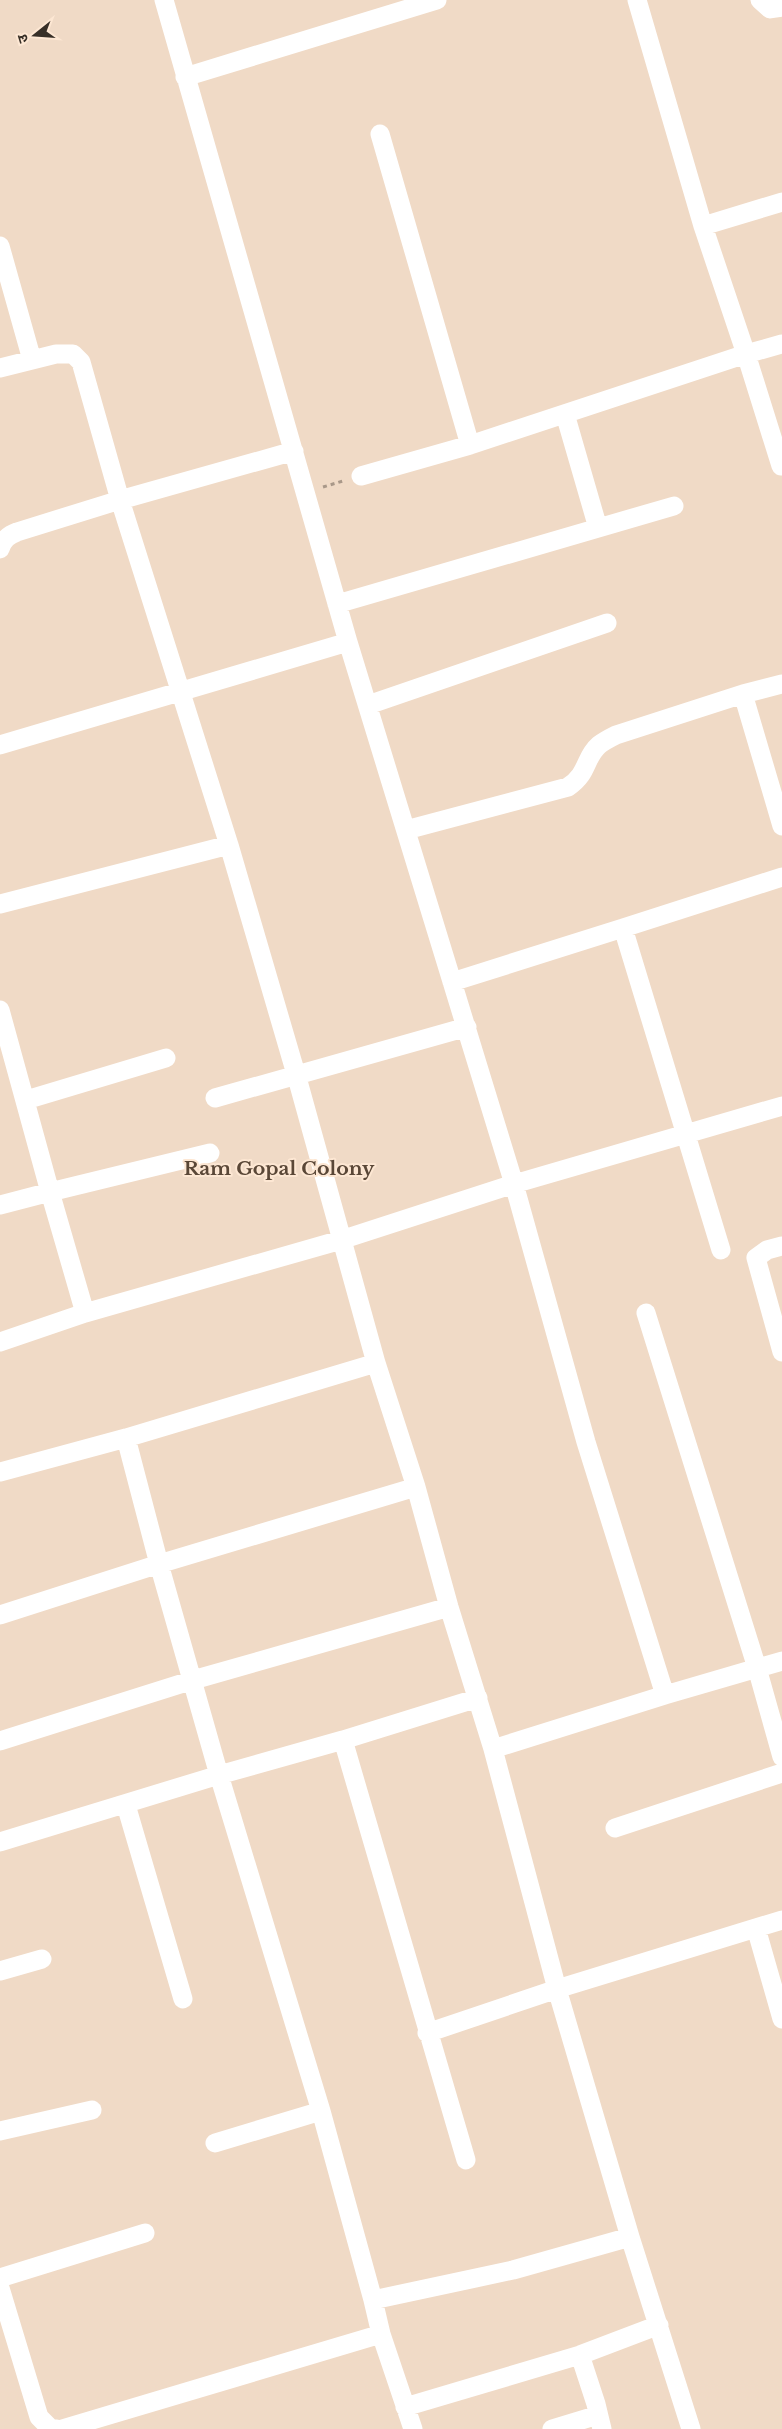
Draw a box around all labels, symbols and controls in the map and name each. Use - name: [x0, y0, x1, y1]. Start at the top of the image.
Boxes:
- north arrow: [10, 10, 60, 60]
- text: उ: [13, 31, 32, 45]
- district label: Ram Gopal Colony: [184, 1157, 375, 1180]

